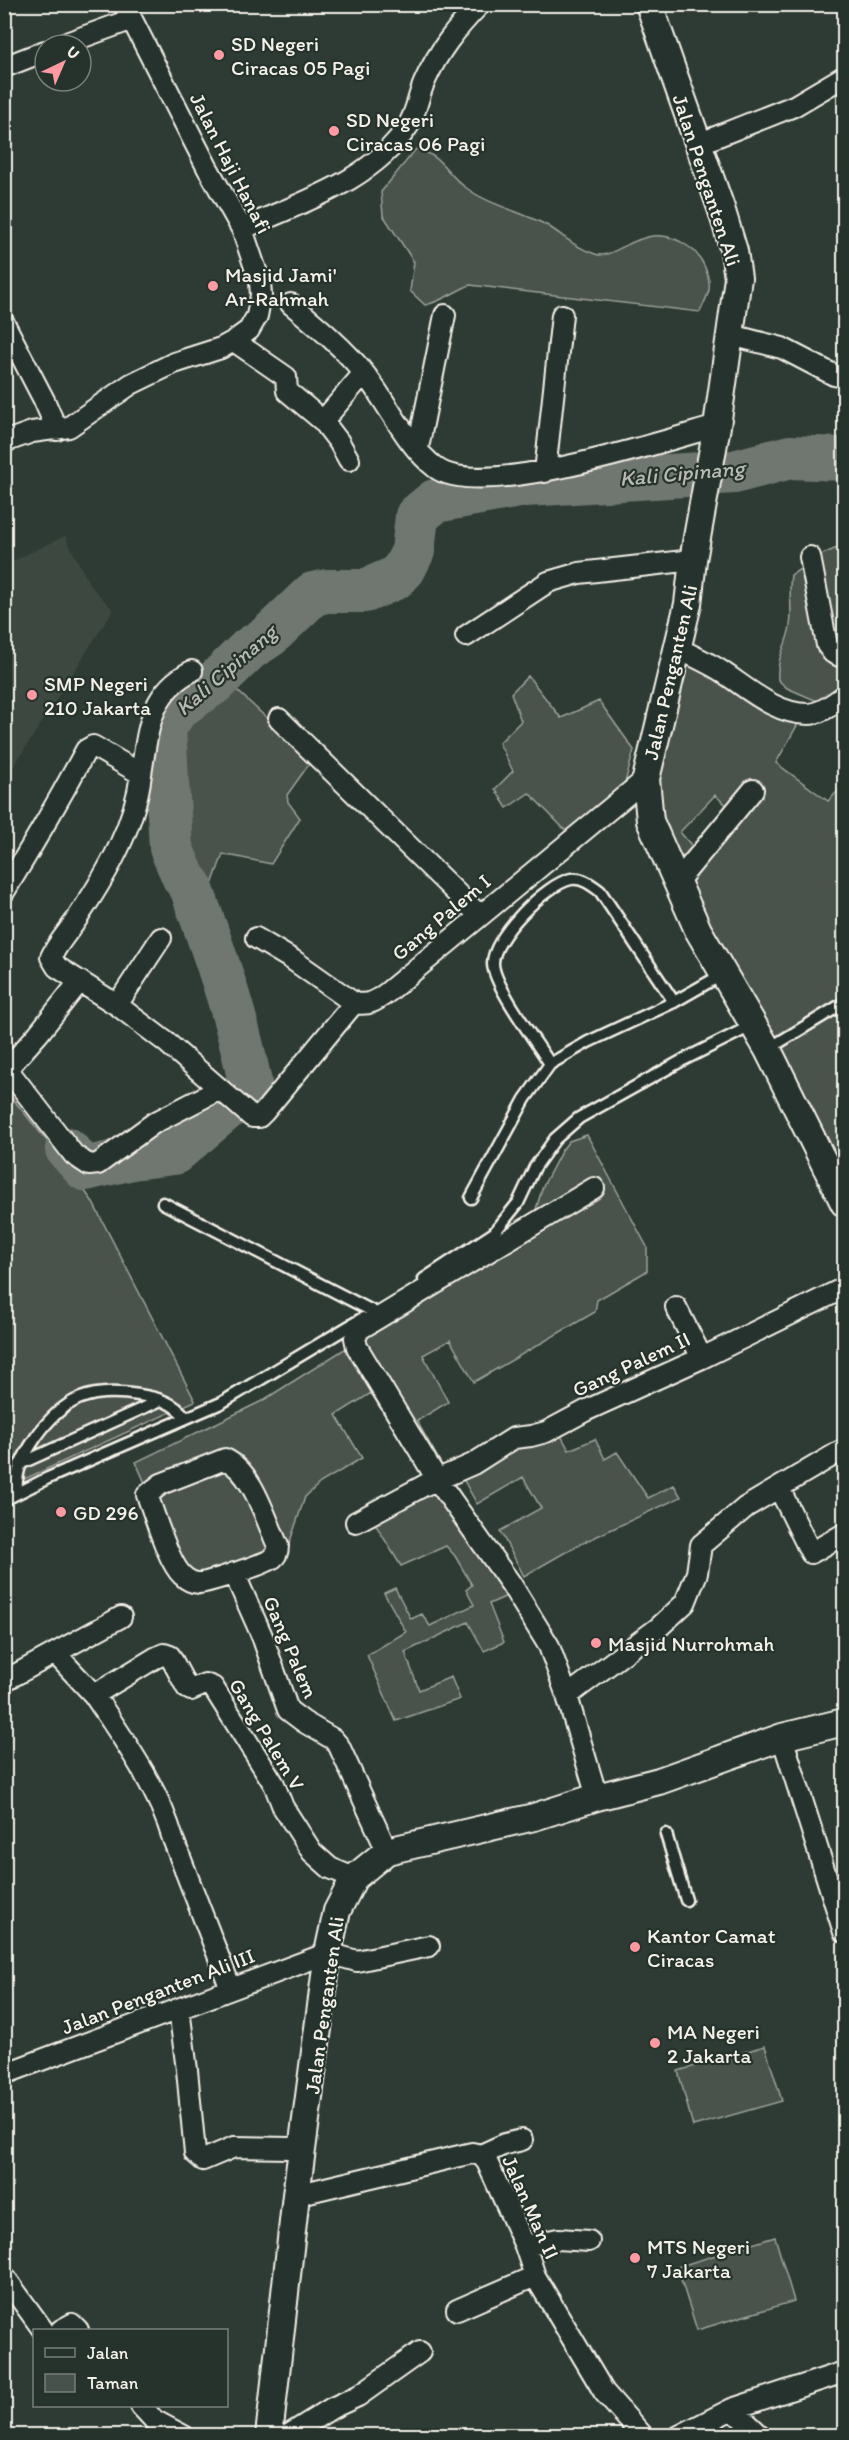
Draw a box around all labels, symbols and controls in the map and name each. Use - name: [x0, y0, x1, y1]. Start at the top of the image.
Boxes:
- place label: SD Negeri Ciracas 05 Pagi: [231, 31, 370, 80]
- north arrow: [33, 33, 93, 93]
- text: U: [63, 42, 83, 63]
- marker: SD Negeri Ciracas 05 Pagi: [212, 48, 226, 62]
- street label: Jalan Haji Hanafi: [185, 88, 277, 238]
- street label: Jalan Penganten Ali: [667, 91, 747, 269]
- place label: SD Negeri Ciracas 06 Pagi: [346, 107, 485, 156]
- marker: SD Negeri Ciracas 06 Pagi: [327, 124, 341, 138]
- place label: Masjid Jami' Ar-Rahmah: [225, 262, 337, 311]
- marker: Masjid Jami' Ar-Rahmah: [206, 279, 220, 293]
- water label: Kali Cipinang: [618, 454, 748, 492]
- street label: Jalan Penganten Ali: [638, 582, 702, 762]
- water label: Kali Cipinang: [170, 617, 284, 721]
- place label: SMP Negeri 210 Jakarta: [44, 671, 151, 720]
- marker: SMP Negeri 210 Jakarta: [25, 688, 39, 702]
- street label: Gang Palem I: [387, 868, 495, 966]
- street label: Gang Palem II: [568, 1326, 694, 1402]
- place label: GD 296: [73, 1500, 139, 1525]
- marker: GD 296: [54, 1505, 68, 1519]
- street label: Gang Palem: [258, 1592, 324, 1702]
- place label: Masjid Nurrohmah: [608, 1631, 775, 1656]
- marker: Masjid Nurrohmah: [589, 1636, 603, 1650]
- street label: Gang Palem V: [224, 1674, 310, 1795]
- street label: Jalan Penganten Ali: [299, 1915, 349, 2095]
- place label: Kantor Camat Ciracas: [647, 1923, 776, 1972]
- marker: Kantor Camat Ciracas: [628, 1940, 642, 1954]
- street label: Jalan Penganten Ali III: [58, 1943, 258, 2039]
- place label: MA Negeri 2 Jakarta: [667, 2019, 760, 2068]
- marker: MA Negeri 2 Jakarta: [648, 2036, 662, 2050]
- street label: Jalan Man II: [497, 2151, 565, 2263]
- place label: MTS Negeri 7 Jakarta: [647, 2234, 750, 2283]
- marker: MTS Negeri 7 Jakarta: [628, 2251, 642, 2265]
- legend: [33, 2329, 228, 2407]
- text: Jalan: [87, 2342, 129, 2364]
- text: Taman: [87, 2372, 139, 2394]

